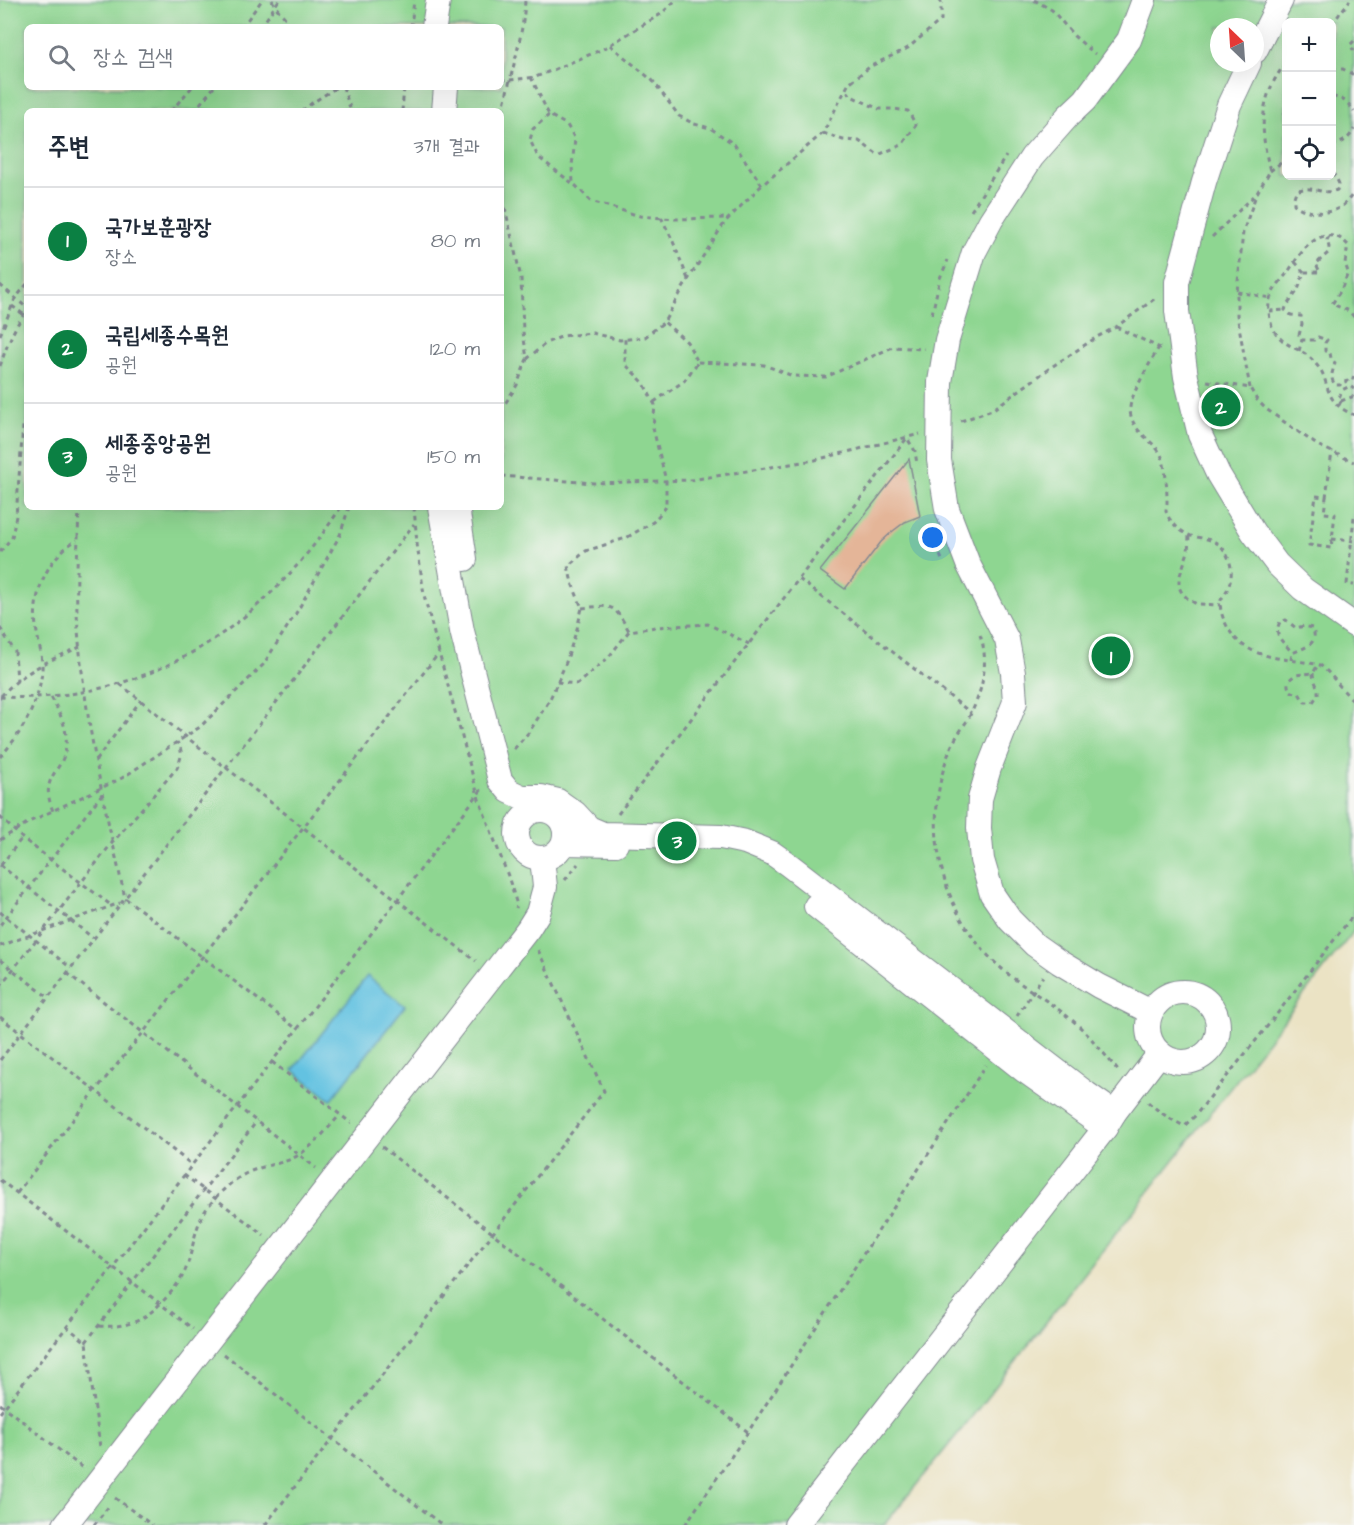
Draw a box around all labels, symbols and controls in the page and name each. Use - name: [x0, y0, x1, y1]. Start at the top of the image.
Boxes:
- north arrow: [1210, 18, 1264, 72]
- map controls: [1282, 18, 1336, 180]
- button: +: [1282, 18, 1336, 72]
- search box: [24, 24, 504, 90]
- icon: search: [45, 41, 78, 74]
- text: 장소 검색: [93, 42, 173, 73]
- button: −: [1282, 72, 1336, 126]
- button: locate: [1282, 126, 1336, 180]
- text: 주변: [48, 129, 90, 165]
- text: 3개 결과: [414, 133, 480, 161]
- text: 국가보훈광장: [105, 212, 211, 243]
- text: 1: [66, 227, 69, 255]
- text: 80 m: [431, 227, 480, 255]
- text: 장소: [105, 243, 137, 271]
- text: 국립세종수목원: [105, 320, 229, 351]
- text: 2: [62, 335, 73, 363]
- text: 120 m: [430, 335, 480, 363]
- text: 공원: [105, 351, 137, 379]
- pin: 2: [1202, 384, 1240, 430]
- text: 세종중앙공원: [105, 428, 211, 459]
- text: 3: [62, 443, 73, 471]
- text: 150 m: [427, 443, 480, 471]
- text: 공원: [105, 459, 137, 487]
- your location: [918, 523, 947, 552]
- pin: 1: [1092, 634, 1130, 678]
- pin: 3: [658, 818, 696, 864]

